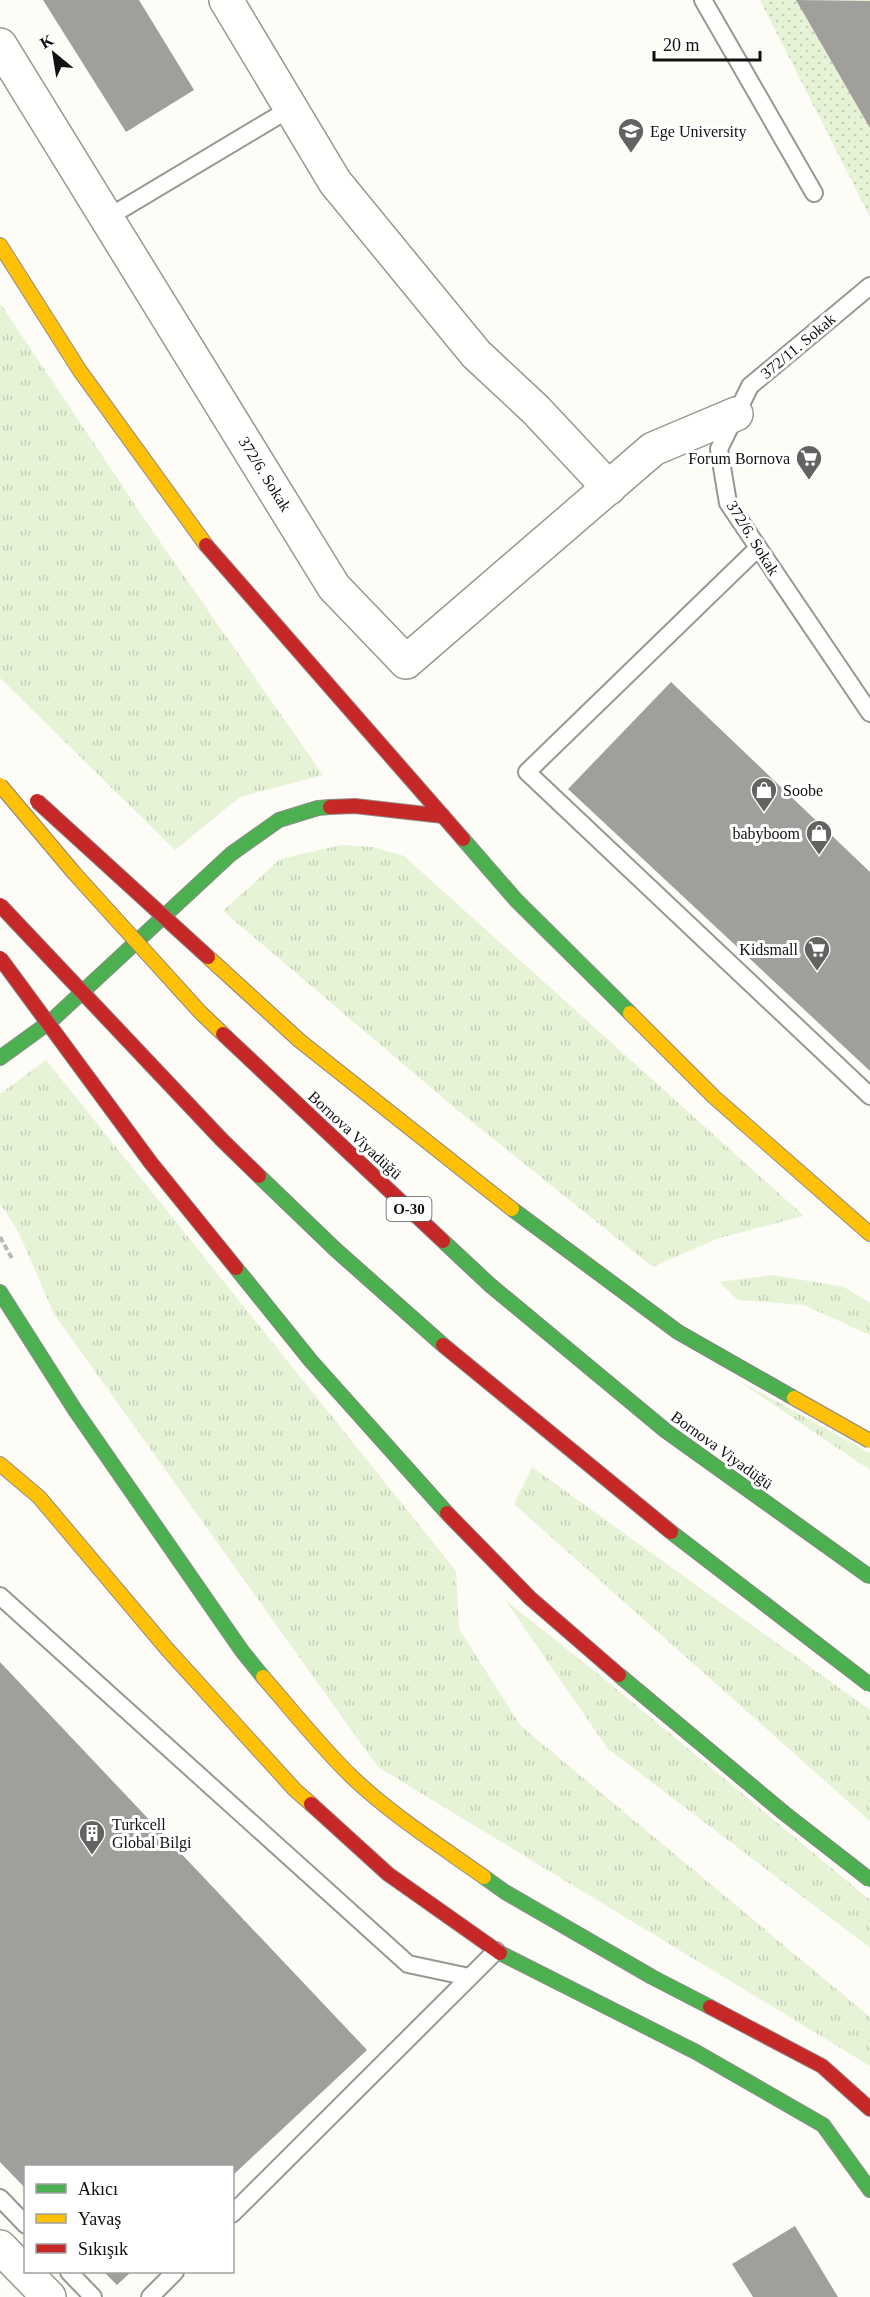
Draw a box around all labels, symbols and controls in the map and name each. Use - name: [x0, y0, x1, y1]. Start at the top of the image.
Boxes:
- north arrow: [24, 24, 84, 84]
- scale bar: [654, 24, 760, 62]
- text: K: [37, 31, 57, 52]
- text: 20 m: [663, 35, 700, 55]
- school or university icon: Ege University: [616, 116, 646, 154]
- place label: Ege University: [650, 123, 746, 141]
- street label: 372/11. Sokak: [757, 310, 839, 382]
- street label: 372/6. Sokak: [235, 434, 295, 514]
- supermarket icon: Forum Bornova: [794, 443, 824, 481]
- place label: Forum Bornova: [688, 450, 790, 467]
- street label: 372/6. Sokak: [723, 498, 783, 578]
- shop icon: Soobe: [749, 775, 779, 813]
- place label: Soobe: [783, 782, 823, 799]
- shop icon: babyboom: [804, 818, 834, 856]
- place label: babyboom: [732, 825, 801, 843]
- supermarket icon: Kidsmall: [802, 934, 832, 972]
- place label: Kidsmall: [739, 941, 799, 958]
- street label: Bornova Viyadüğü: [304, 1088, 405, 1183]
- road number: O-30: [386, 1197, 432, 1221]
- street label: Bornova Viyadüğü: [667, 1408, 776, 1493]
- place label: Turkcell Global Bilgi: [112, 1816, 192, 1852]
- building icon: Turkcell Global Bilgi: [77, 1818, 107, 1856]
- legend: [24, 2165, 234, 2273]
- text: Akıcı: [78, 2179, 118, 2199]
- text: Yavaş: [78, 2209, 121, 2229]
- text: Sıkışık: [78, 2239, 128, 2259]

